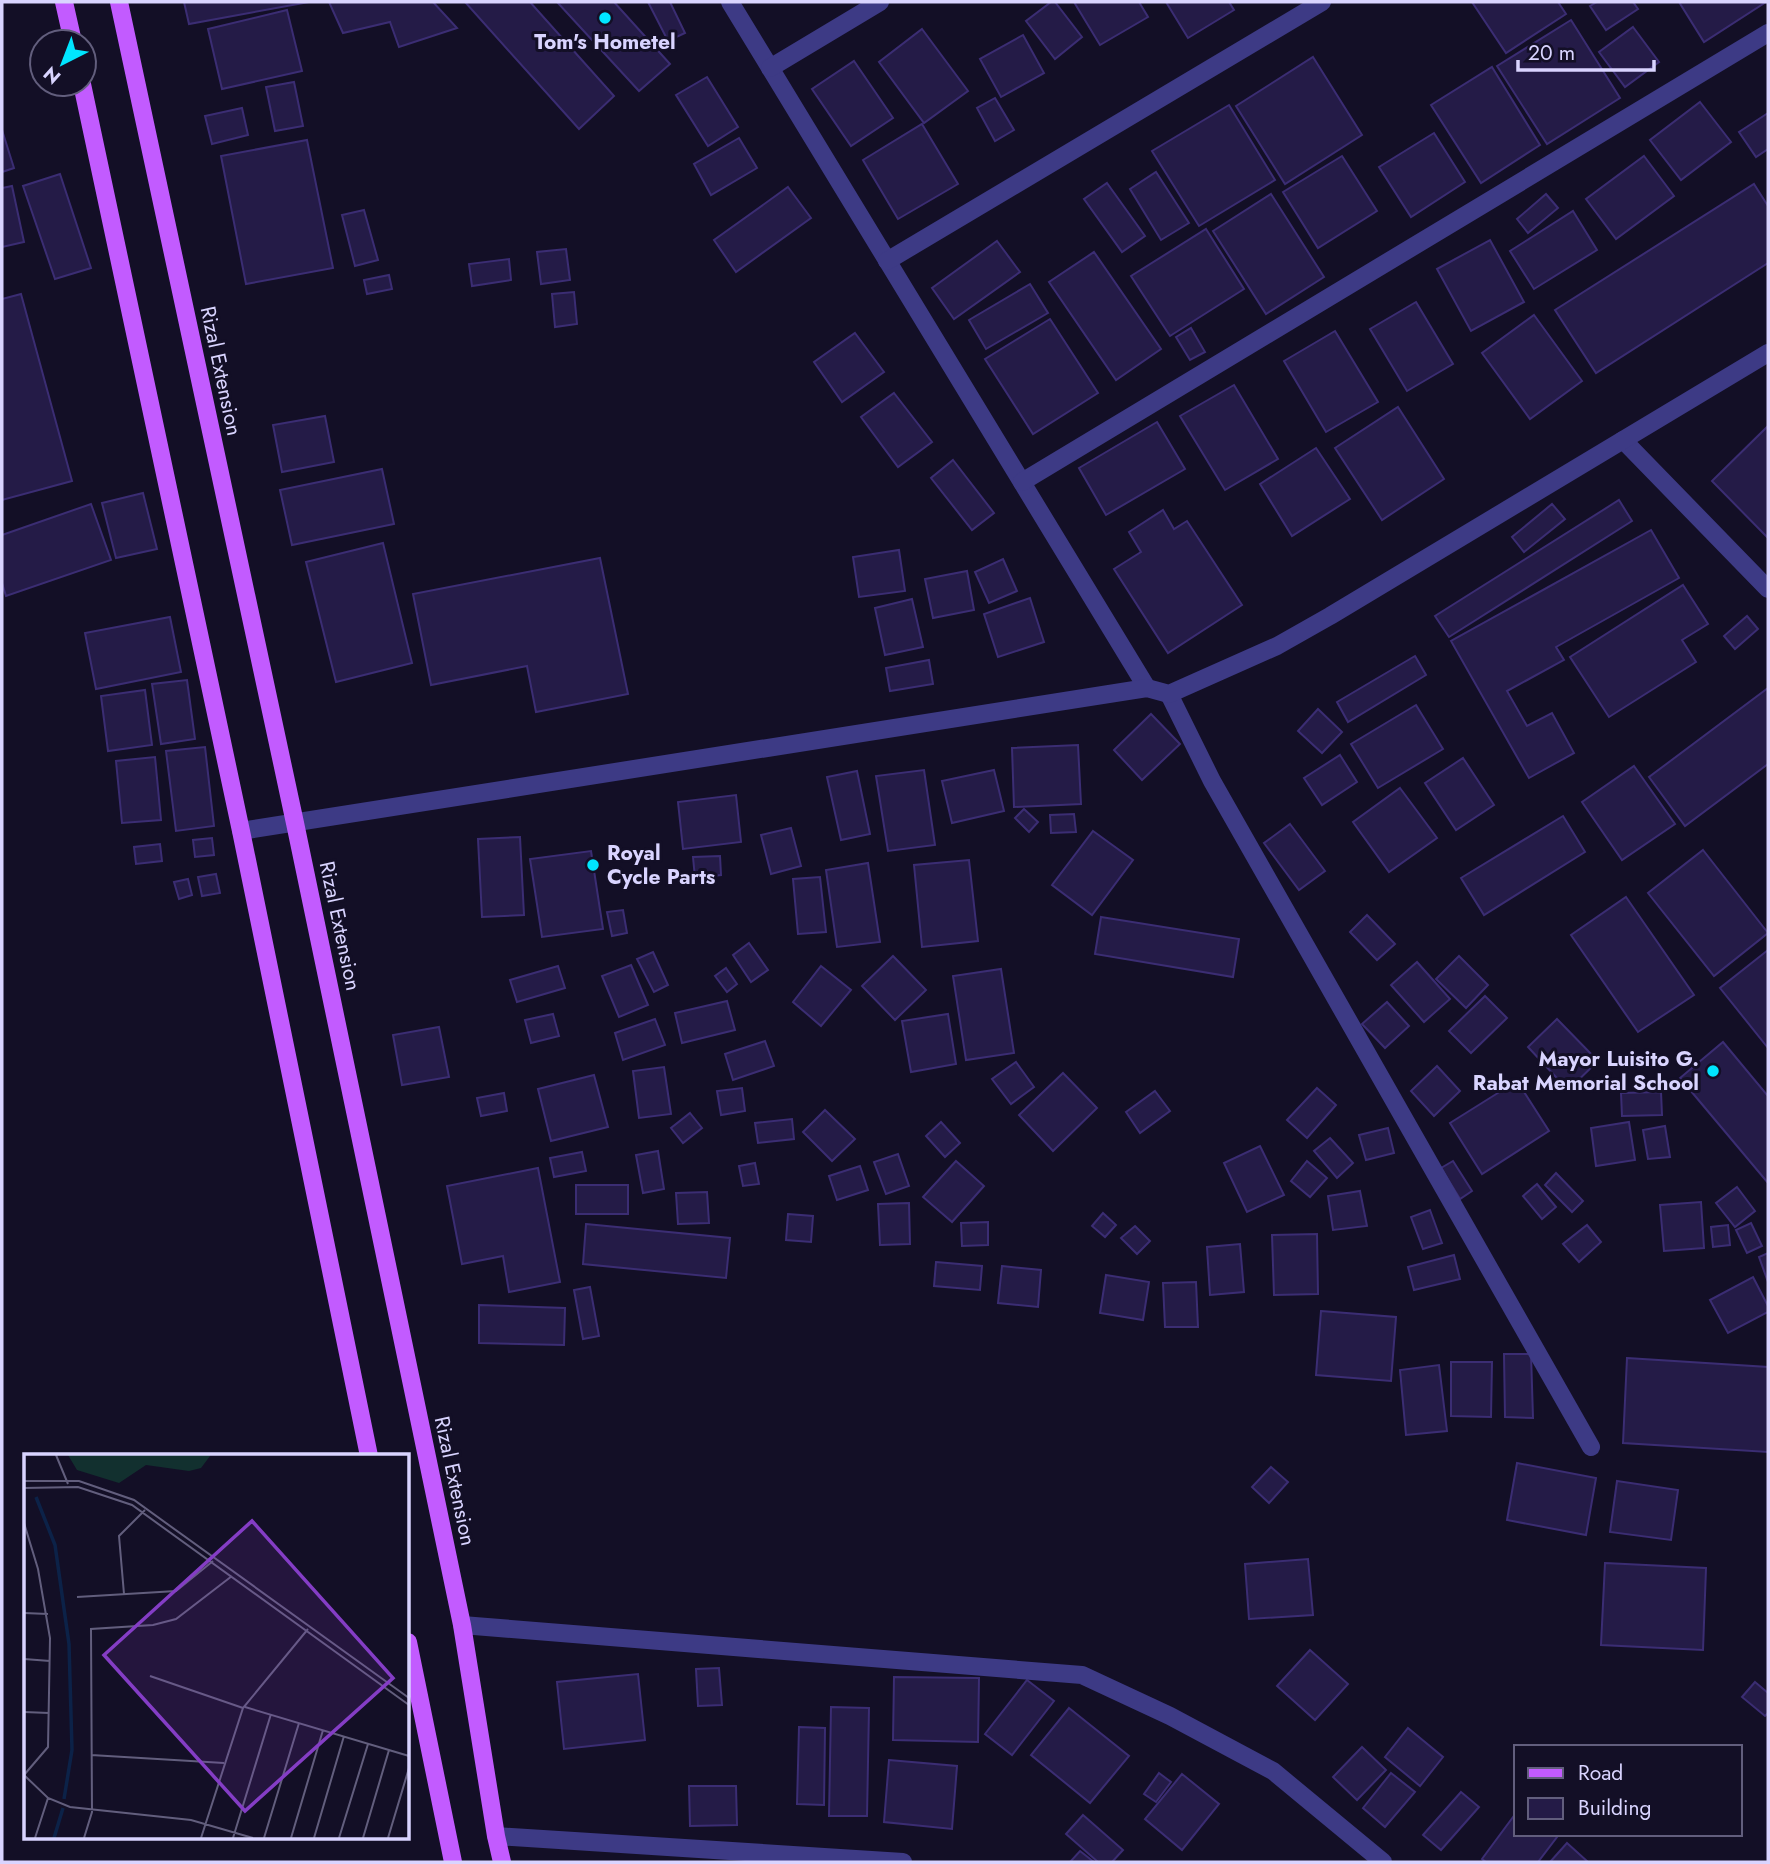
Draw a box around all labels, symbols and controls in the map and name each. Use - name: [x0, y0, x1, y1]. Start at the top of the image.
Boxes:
- marker: Tom's Hometel: [597, 10, 613, 26]
- place label: Tom's Hometel: [534, 27, 676, 57]
- north arrow: [28, 28, 98, 98]
- scale bar: [1518, 28, 1654, 72]
- text: 20 m: [1528, 38, 1575, 68]
- text: N: [37, 60, 67, 90]
- street label: Rizal Extension: [193, 303, 249, 439]
- place label: Royal Cycle Parts: [607, 838, 716, 892]
- marker: Royal Cycle Parts: [585, 857, 601, 873]
- street label: Rizal Extension: [312, 858, 368, 994]
- place label: Mayor Luisito G. Rabat Memorial School: [1473, 1044, 1699, 1098]
- marker: Mayor Luisito G. Rabat Memorial School: [1705, 1063, 1721, 1079]
- street label: Rizal Extension: [427, 1413, 483, 1549]
- inset map: [24, 1454, 410, 1840]
- legend: [1514, 1745, 1742, 1836]
- text: Road: [1578, 1758, 1623, 1788]
- text: Building: [1578, 1793, 1651, 1823]

